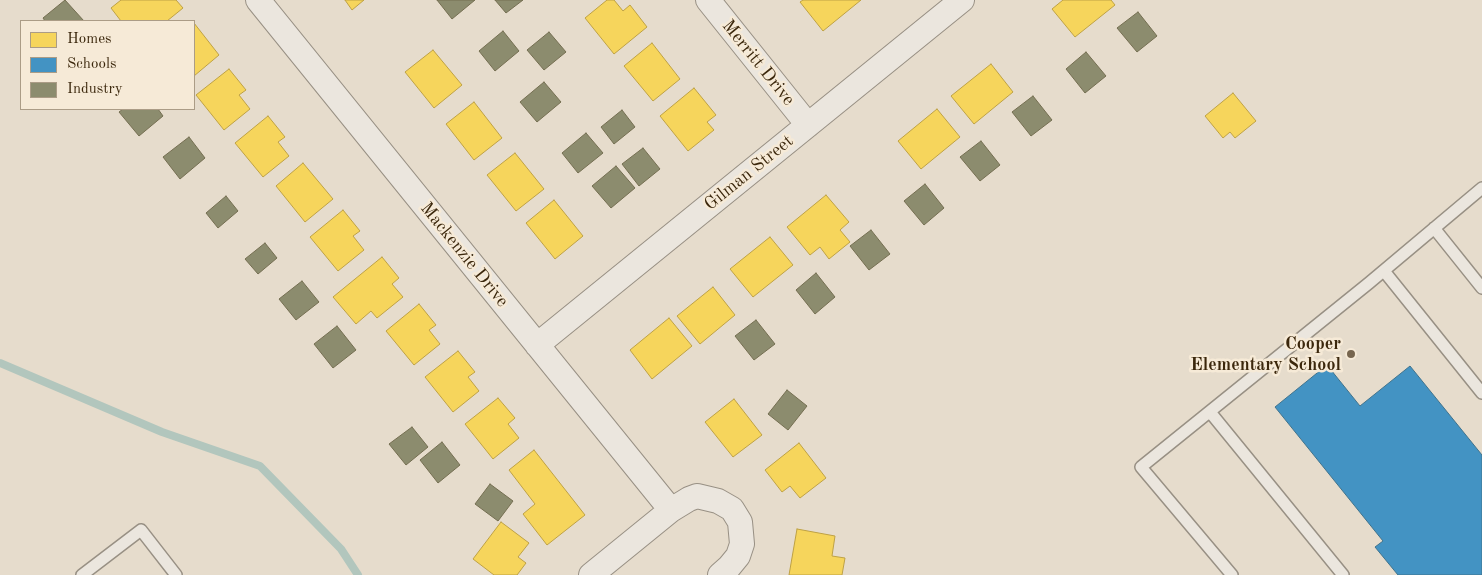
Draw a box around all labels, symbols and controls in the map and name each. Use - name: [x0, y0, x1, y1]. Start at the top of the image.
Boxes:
- street label: Merritt Drive: [717, 16, 799, 110]
- legend: [20, 20, 195, 110]
- text: Homes: [67, 32, 112, 47]
- text: Schools: [67, 57, 116, 72]
- text: Industry: [67, 82, 123, 97]
- street label: Gilman Street: [700, 131, 798, 215]
- street label: Mackenzie Drive: [415, 198, 513, 312]
- place label: Cooper Elementary School: [1190, 333, 1341, 376]
- marker: Cooper Elementary School: [1345, 348, 1357, 360]

